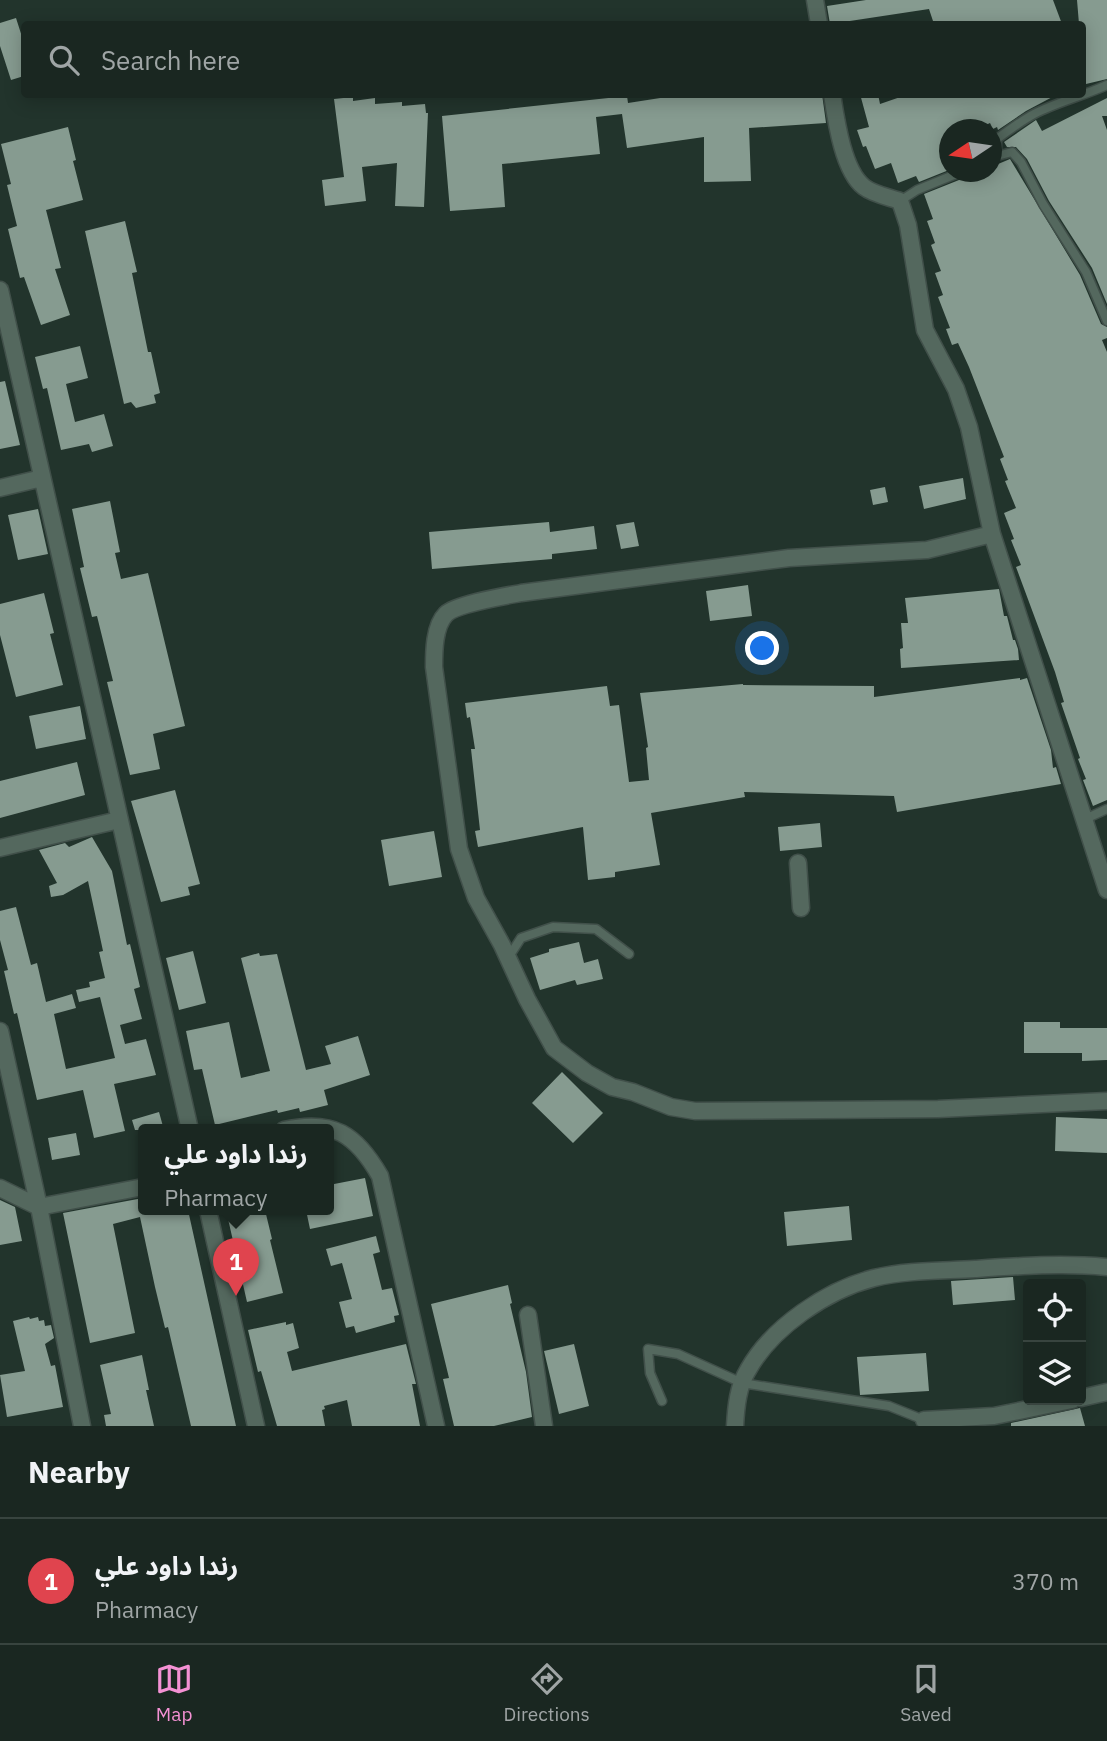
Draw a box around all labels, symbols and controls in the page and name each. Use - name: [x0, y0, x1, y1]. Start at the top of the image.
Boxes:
- search box: [21, 21, 1086, 98]
- icon: search: [45, 41, 83, 79]
- text: Search here: [101, 43, 240, 77]
- north arrow: [939, 119, 1002, 182]
- your location: [745, 631, 779, 665]
- popup: [138, 1124, 334, 1215]
- text: رندا داود علي: [164, 1136, 308, 1170]
- text: Pharmacy: [164, 1182, 267, 1212]
- pin: 1: [213, 1238, 259, 1296]
- map controls: [1023, 1279, 1086, 1405]
- button: locate: [1023, 1279, 1086, 1342]
- button: layers: [1023, 1342, 1086, 1405]
- text: Nearby: [28, 1452, 130, 1491]
- text: رندا داود علي: [95, 1548, 238, 1582]
- text: 1: [44, 1566, 58, 1596]
- text: 370 m: [1012, 1566, 1079, 1596]
- text: Pharmacy: [95, 1594, 198, 1624]
- tab: Map: [155, 1660, 193, 1726]
- tab: Directions: [503, 1660, 590, 1726]
- tab: Saved: [900, 1660, 952, 1726]

